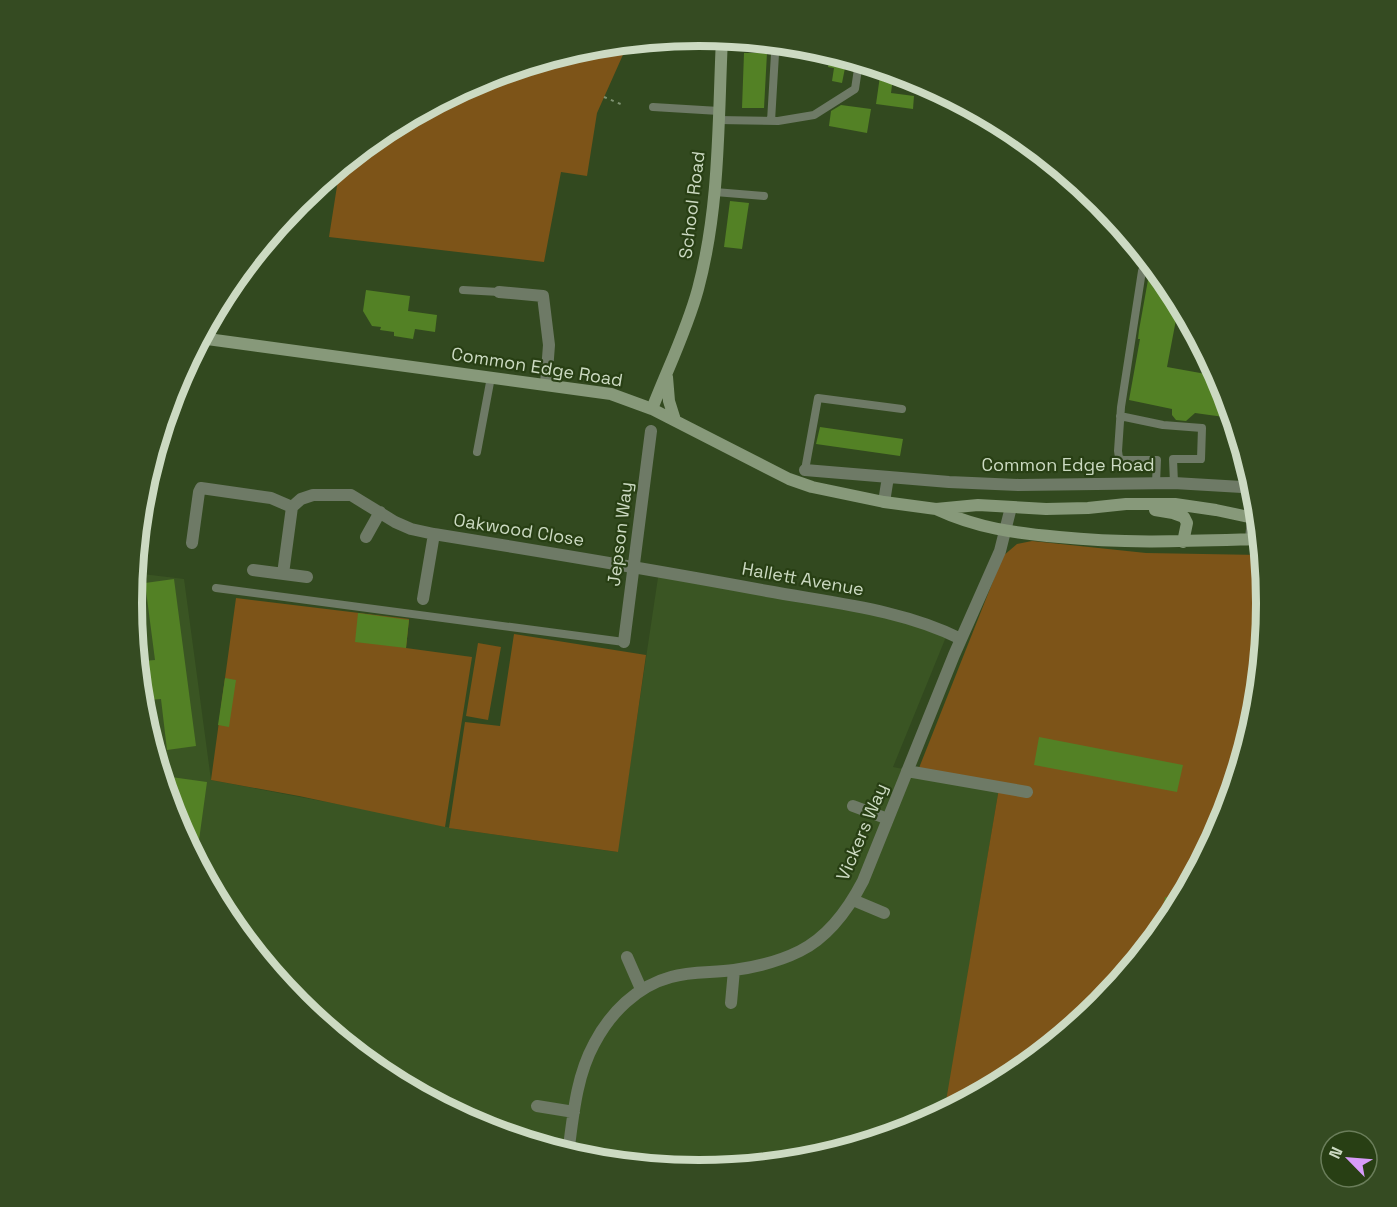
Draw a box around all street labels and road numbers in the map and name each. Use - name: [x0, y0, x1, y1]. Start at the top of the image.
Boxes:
- street label: School Road: [673, 150, 710, 260]
- street label: Common Edge Road: [450, 342, 624, 391]
- street label: Common Edge Road: [981, 453, 1155, 476]
- street label: Jepson Way: [602, 480, 637, 588]
- street label: Oakwood Close: [452, 508, 586, 551]
- street label: Hallett Avenue: [740, 556, 866, 601]
- street label: Vickers Way: [831, 780, 892, 884]

